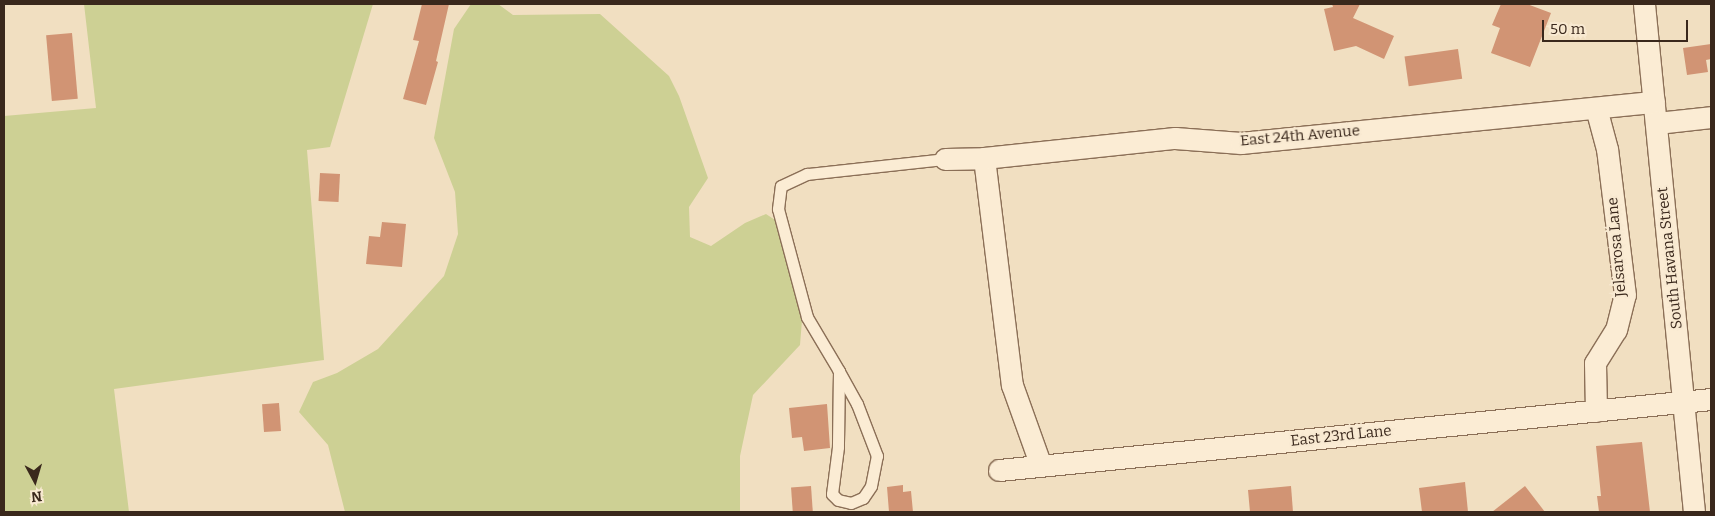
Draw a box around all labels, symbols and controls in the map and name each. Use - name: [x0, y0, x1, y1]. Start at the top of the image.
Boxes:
- scale bar: [1545, 10, 1691, 42]
- text: 50 m: [1550, 20, 1585, 38]
- street label: East 24th Avenue: [1239, 122, 1361, 150]
- street label: South Havana Street: [1654, 186, 1686, 330]
- street label: Jelsarosa Lane: [1604, 196, 1630, 298]
- street label: East 23rd Lane: [1290, 422, 1392, 450]
- north arrow: [10, 456, 60, 506]
- text: N: [30, 487, 43, 505]

